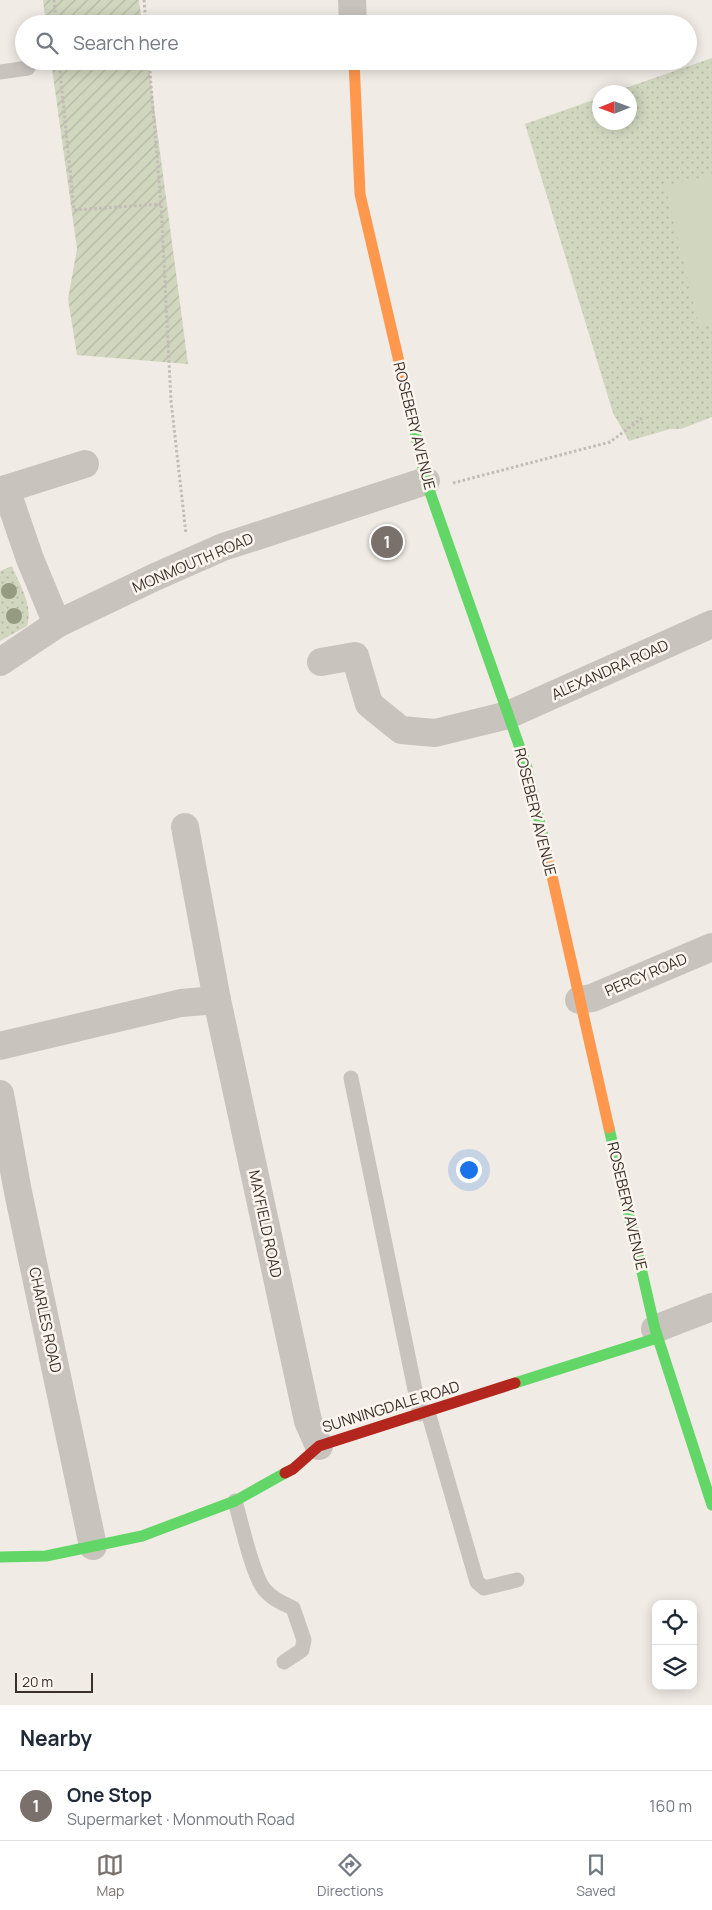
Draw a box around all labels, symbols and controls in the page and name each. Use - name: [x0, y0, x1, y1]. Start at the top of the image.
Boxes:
- search box: [15, 15, 697, 70]
- icon: search: [33, 29, 61, 57]
- text: Search here: [73, 30, 179, 56]
- north arrow: [592, 85, 637, 130]
- street label: ROSEBERY AVENUE: [388, 360, 441, 492]
- pin: 1: [371, 523, 403, 561]
- street label: MONMOUTH ROAD: [129, 528, 257, 598]
- street label: ALEXANDRA ROAD: [548, 634, 672, 705]
- street label: ROSEBERY AVENUE: [509, 746, 562, 878]
- street label: PERCY ROAD: [601, 948, 690, 1001]
- street label: ROSEBERY AVENUE: [602, 1140, 652, 1272]
- your location: [456, 1157, 482, 1183]
- street label: MAYFIELD ROAD: [244, 1168, 287, 1280]
- street label: CHARLES ROAD: [24, 1265, 67, 1375]
- street label: SUNNINGDALE ROAD: [320, 1376, 462, 1437]
- map controls: [652, 1600, 697, 1690]
- button: locate: [652, 1600, 697, 1645]
- button: layers: [652, 1645, 697, 1690]
- scale bar: [15, 1670, 92, 1693]
- text: 20 m: [22, 1672, 53, 1691]
- text: Nearby: [20, 1724, 92, 1752]
- text: One Stop: [67, 1782, 152, 1808]
- text: 1: [32, 1795, 40, 1817]
- text: 160 m: [649, 1795, 692, 1817]
- text: Supermarket · Monmouth Road: [67, 1808, 295, 1830]
- tab: Map: [96, 1851, 124, 1900]
- tab: Directions: [317, 1851, 383, 1900]
- tab: Saved: [576, 1851, 616, 1900]

